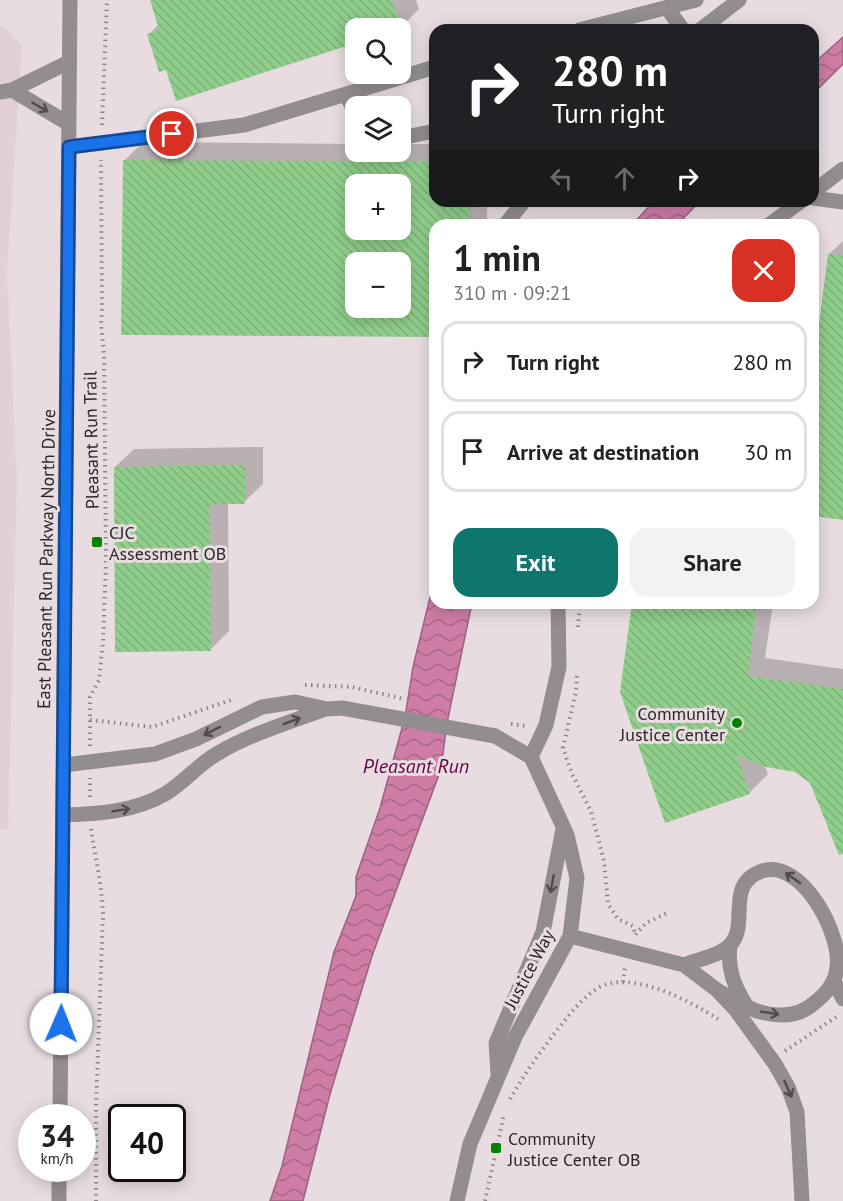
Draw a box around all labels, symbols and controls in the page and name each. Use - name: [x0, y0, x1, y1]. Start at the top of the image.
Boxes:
- map controls: [345, 18, 411, 318]
- button: search: [345, 18, 411, 84]
- text: 280 m: [552, 43, 668, 98]
- icon: right: [453, 48, 531, 126]
- button: layers: [345, 96, 411, 162]
- text: Turn right: [552, 96, 665, 130]
- one-way arrow: [31, 102, 48, 114]
- pin: [146, 108, 197, 159]
- icon: arrive: [155, 117, 188, 150]
- icon: left: [545, 162, 578, 195]
- icon: ahead: [608, 162, 641, 195]
- icon: right: [671, 162, 704, 195]
- button: +: [345, 174, 411, 240]
- text: 1 min: [453, 234, 541, 281]
- button: close: [732, 239, 795, 302]
- button: −: [345, 252, 411, 318]
- text: 310 m · 09:21: [453, 280, 571, 306]
- icon: right: [456, 345, 489, 378]
- text: Turn right: [507, 348, 599, 376]
- text: 280 m: [732, 348, 792, 376]
- street label: Pleasant Run Trail: [78, 370, 104, 509]
- street label: East Pleasant Run Parkway North Drive: [32, 409, 60, 709]
- icon: arrive: [456, 435, 489, 468]
- text: Arrive at destination: [507, 438, 699, 466]
- text: 30 m: [744, 438, 792, 466]
- place label: CJC Assessment OB: [109, 521, 226, 565]
- button: Exit: [453, 528, 618, 597]
- button: Share: [630, 528, 795, 597]
- marker: CJC Assessment OB: [90, 535, 104, 549]
- place label: Community Justice Center: [619, 702, 726, 746]
- one-way arrow: [282, 715, 301, 726]
- marker: Community Justice Center: [730, 716, 744, 730]
- one-way arrow: [203, 726, 221, 737]
- water label: Pleasant Run: [363, 753, 469, 779]
- one-way arrow: [111, 804, 130, 815]
- one-way arrow: [786, 872, 802, 884]
- one-way arrow: [546, 874, 557, 893]
- street label: Justice Way: [498, 925, 560, 1013]
- position arrow: [29, 992, 93, 1056]
- one-way arrow: [760, 1008, 779, 1019]
- one-way arrow: [783, 1079, 795, 1097]
- speed limit sign: 40: [108, 1104, 186, 1182]
- text: 34: [40, 1116, 74, 1155]
- place label: Community Justice Center OB: [507, 1127, 641, 1171]
- marker: Community Justice Center OB: [489, 1141, 503, 1155]
- text: km/h: [41, 1149, 73, 1168]

